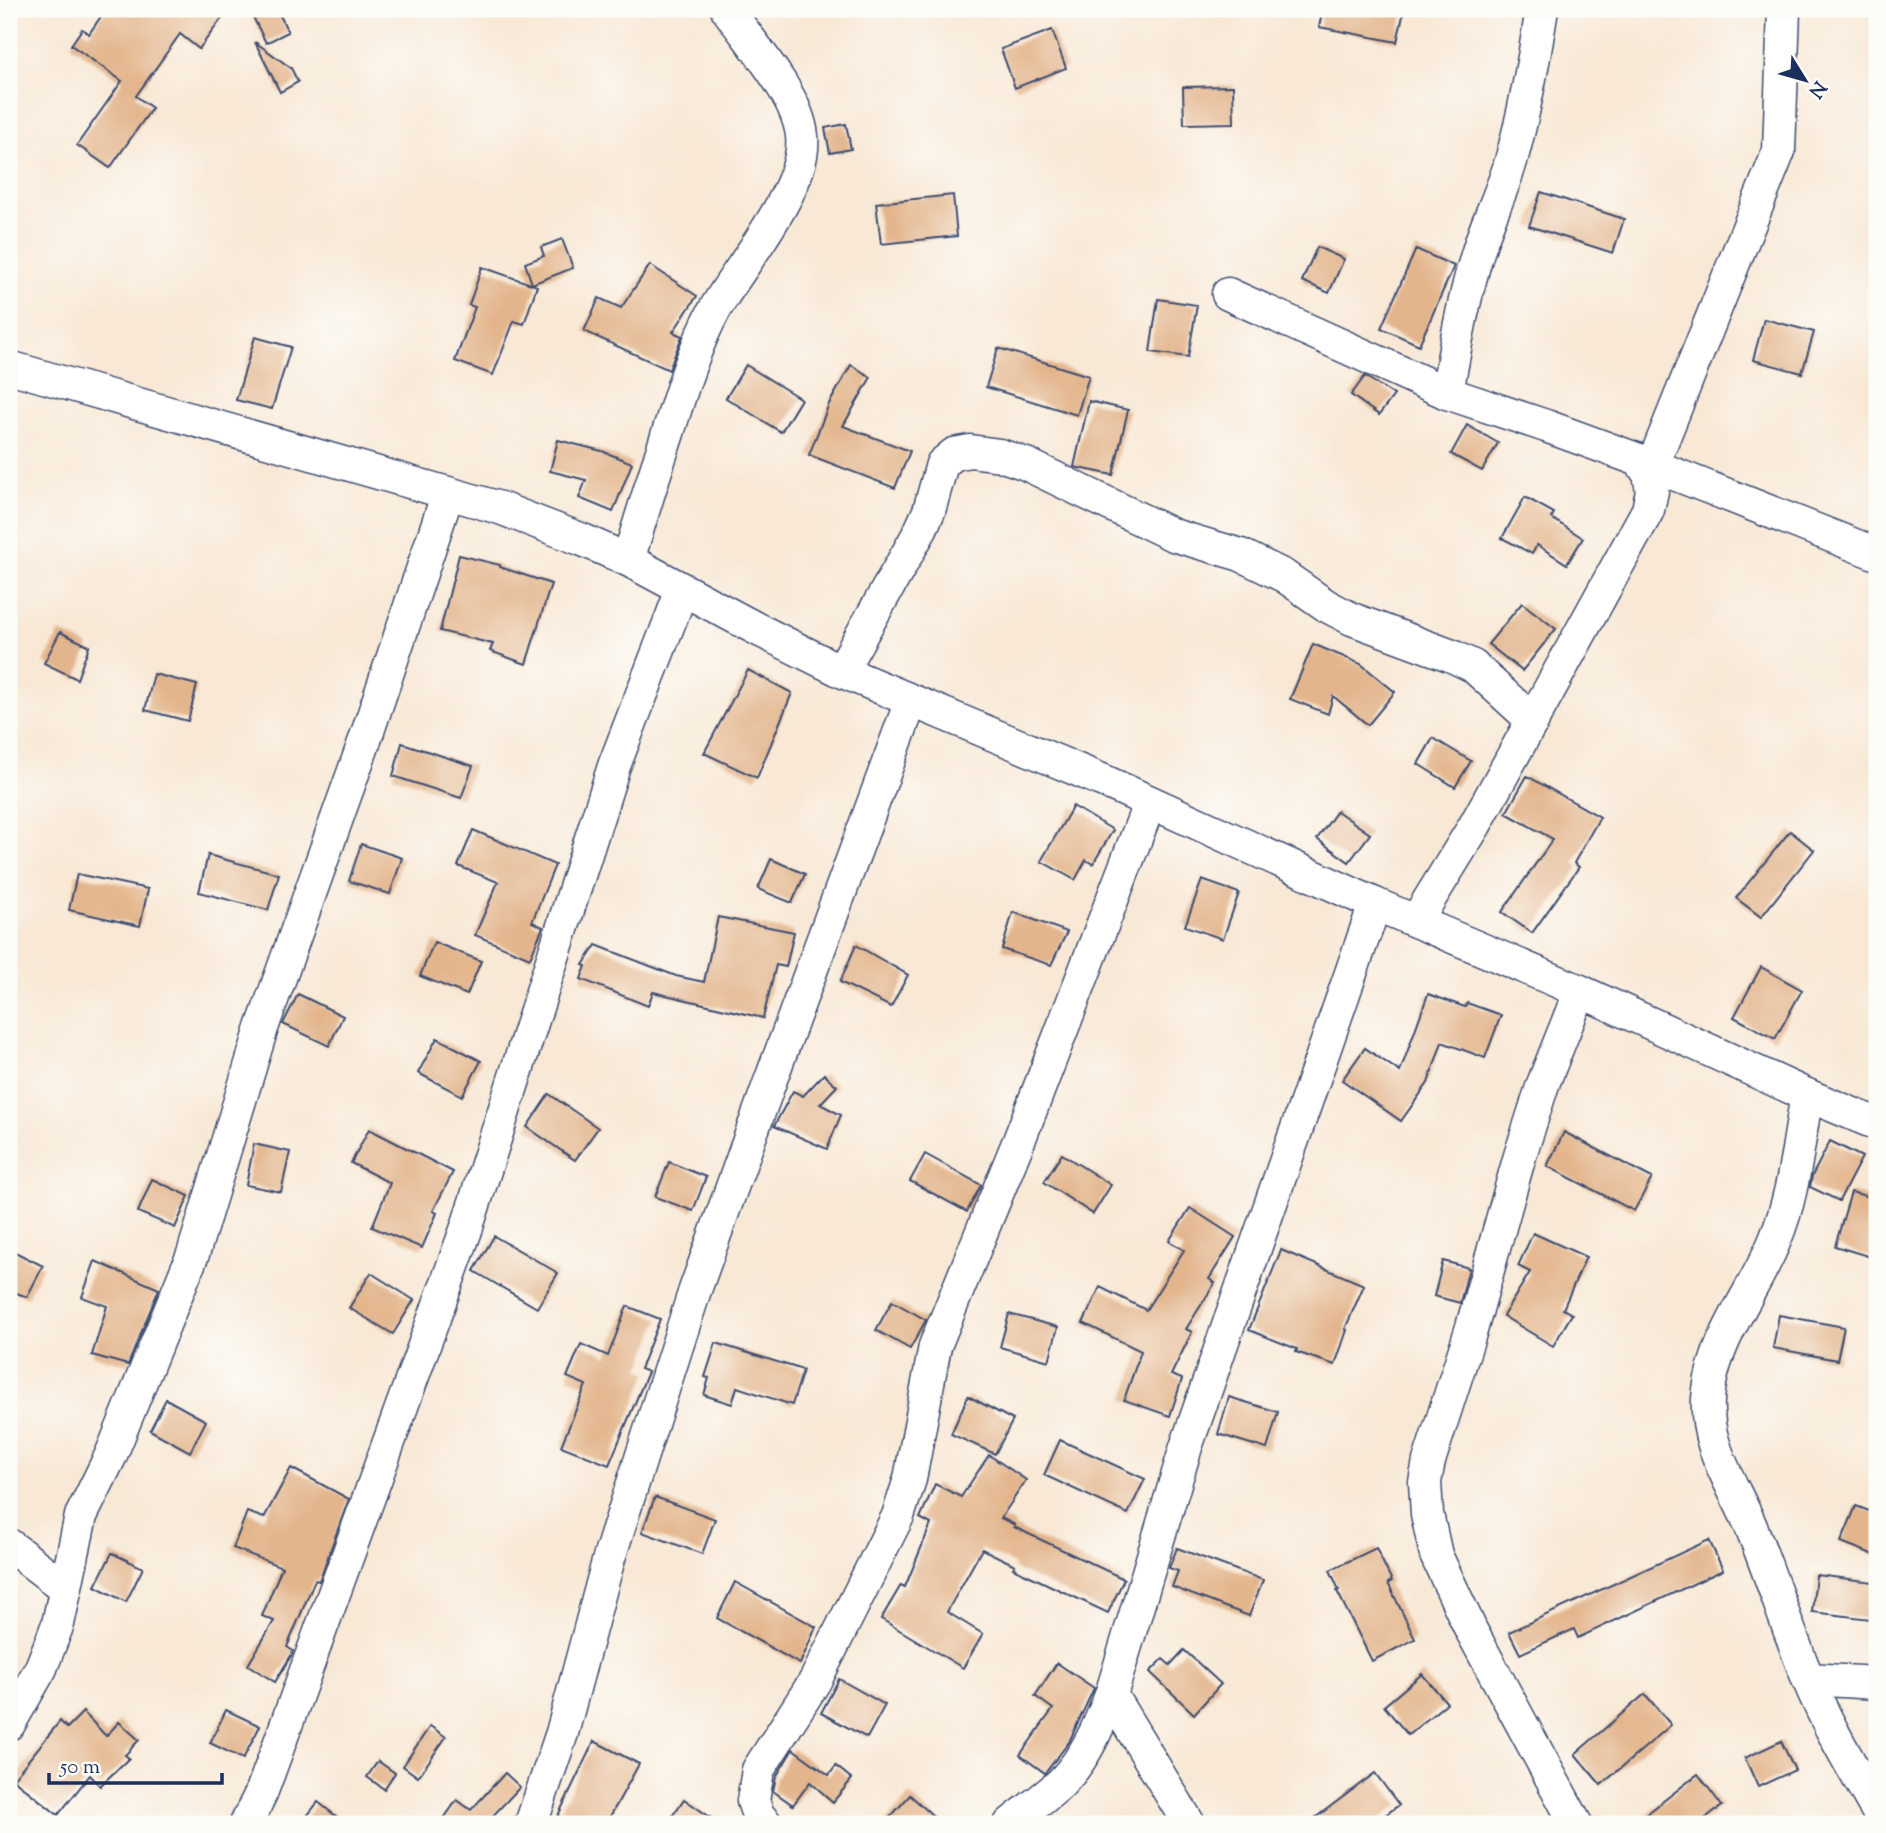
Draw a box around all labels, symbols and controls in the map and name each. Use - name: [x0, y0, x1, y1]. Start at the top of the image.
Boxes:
- north arrow: [1770, 46, 1840, 116]
- text: N: [1801, 75, 1832, 103]
- scale bar: [49, 1742, 222, 1786]
- text: 50 m: [59, 1753, 100, 1783]

